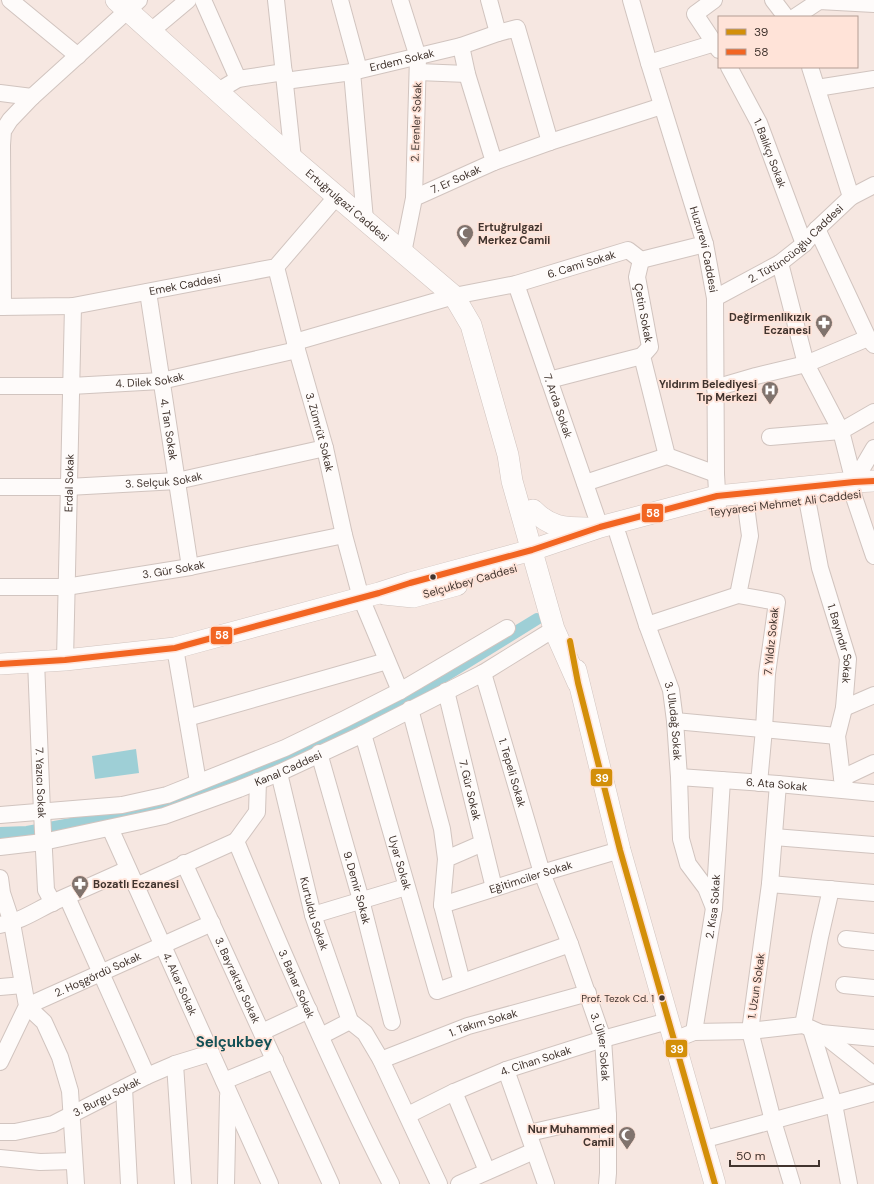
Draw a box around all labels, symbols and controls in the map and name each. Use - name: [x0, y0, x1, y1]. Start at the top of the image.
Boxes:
- legend: [718, 16, 858, 68]
- text: 39: [754, 24, 768, 40]
- text: 58: [754, 44, 769, 60]
- street label: Erdem Sokak: [368, 46, 436, 75]
- street label: 2. Erenler Sokak: [408, 81, 424, 162]
- street label: 1. Balıkçı Sokak: [751, 116, 790, 190]
- street label: 7. Er Sokak: [429, 162, 484, 197]
- street label: Ertuğrulgazi Caddesi: [303, 166, 392, 244]
- street label: 2. Tütüncüoğlu Caddesi: [745, 201, 846, 286]
- street label: Huzurevi Caddesi: [687, 204, 721, 294]
- place label: Ertuğrulgazi Merkez Camii: [478, 220, 550, 247]
- mosque icon: Ertuğrulgazi Merkez Camii: [455, 223, 475, 248]
- street label: 6. Cami Sokak: [545, 247, 618, 281]
- street label: Emek Caddesi: [148, 271, 222, 298]
- street label: Çetin Sokak: [631, 282, 656, 344]
- place label: Değirmenlikızık Eczanesi: [729, 310, 812, 337]
- pharmacy icon: Değirmenlikızık Eczanesi: [814, 313, 834, 338]
- street label: 4. Dilek Sokak: [115, 369, 186, 391]
- street label: 7. Arda Sokak: [541, 372, 576, 440]
- place label: Yıldırım Belediyesi Tıp Merkezi: [659, 377, 757, 404]
- hospital icon: Yıldırım Belediyesi Tıp Merkezi: [760, 380, 780, 405]
- street label: 3. Zümrüt Sokak: [303, 391, 337, 474]
- street label: 4. Tan Sokak: [157, 398, 181, 462]
- street label: Erdal Sokak: [61, 453, 77, 512]
- street label: 3. Selçuk Sokak: [125, 468, 204, 491]
- street label: Teyyareci Mehmet Ali Caddesi: [708, 487, 862, 519]
- line badge: 58: [641, 503, 664, 523]
- text: 58: [646, 506, 660, 520]
- street label: 3. Gür Sokak: [141, 557, 207, 582]
- street label: Selçukbey Caddesi: [421, 561, 519, 601]
- unlabelled marker: [428, 572, 438, 582]
- street label: 1. Bayındır Sokak: [824, 602, 855, 685]
- street label: 7. Yıldız Sokak: [760, 606, 782, 676]
- line badge: 58: [210, 626, 233, 645]
- text: 58: [215, 628, 229, 642]
- street label: 3. Uludağ Sokak: [661, 679, 685, 762]
- street label: 1. Tepeli Sokak: [496, 737, 529, 809]
- street label: 7. Yazıcı Sokak: [32, 747, 49, 819]
- street label: Kanal Caddesi: [252, 747, 324, 789]
- street label: 7. Gür Sokak: [456, 758, 484, 822]
- line badge: 39: [590, 768, 613, 787]
- text: 39: [595, 771, 609, 785]
- street label: 6. Ata Sokak: [746, 775, 809, 794]
- street label: Uyar Sokak: [386, 834, 415, 892]
- street label: 9. Demir Sokak: [340, 850, 374, 926]
- street label: Eğitimciler Sokak: [487, 857, 574, 896]
- street label: 2. Kısa Sokak: [702, 873, 723, 940]
- pharmacy icon: Bozatlı Eczanesi: [70, 874, 90, 899]
- street label: Kurtuldu Sokak: [297, 876, 332, 953]
- place label: Bozatlı Eczanesi: [93, 877, 179, 891]
- street label: 3. Bayraktar Sokak: [212, 935, 264, 1026]
- street label: 3. Bahar Sokak: [276, 947, 318, 1021]
- street label: 2. Hoşgördü Sokak: [52, 949, 144, 1000]
- street label: 4. Akar Sokak: [160, 950, 201, 1018]
- street label: 1. Uzun Sokak: [744, 952, 768, 1020]
- place label: Prof. Tezok Cd. 1: [581, 992, 654, 1005]
- marker: Prof. Tezok Cd. 1: [657, 993, 667, 1003]
- street label: 1. Takım Sokak: [447, 1006, 519, 1040]
- street label: 3. Ülker Sokak: [587, 1011, 613, 1082]
- district label: Selçukbey: [196, 1032, 272, 1052]
- line badge: 39: [665, 1039, 688, 1058]
- street label: 4. Cihan Sokak: [498, 1042, 573, 1079]
- text: 39: [670, 1042, 684, 1056]
- street label: 3. Burgu Sokak: [70, 1073, 143, 1120]
- place label: Nur Muhammed Camii: [528, 1122, 614, 1149]
- mosque icon: Nur Muhammed Camii: [617, 1125, 637, 1150]
- scale bar: [730, 1142, 819, 1168]
- text: 50 m: [736, 1148, 765, 1164]

